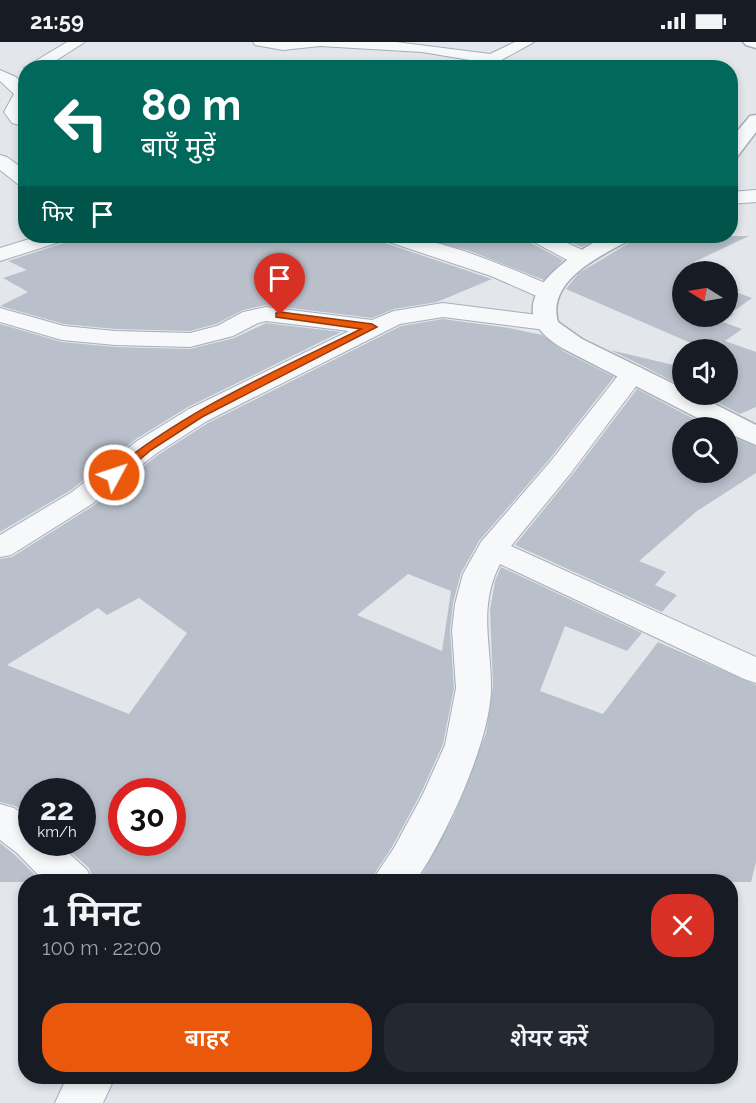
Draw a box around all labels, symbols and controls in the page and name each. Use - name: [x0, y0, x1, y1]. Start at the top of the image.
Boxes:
- text: 21:59: [30, 8, 84, 34]
- text: 80 m: [141, 81, 241, 130]
- icon: left: [42, 84, 120, 162]
- text: बाएँ मुड़ें: [141, 131, 216, 162]
- icon: arrive: [86, 198, 119, 231]
- text: फिर: [42, 200, 74, 226]
- pin: [254, 253, 305, 315]
- north arrow: [672, 261, 738, 327]
- map controls: [672, 261, 738, 483]
- icon: arrive: [263, 262, 296, 295]
- button: sound: [672, 339, 738, 405]
- button: search: [672, 417, 738, 483]
- position arrow: [82, 443, 146, 507]
- speed limit sign: 30: [108, 778, 186, 856]
- text: 22: [40, 792, 74, 827]
- text: km/h: [37, 823, 77, 841]
- text: 1 मिनट: [42, 892, 141, 934]
- button: close: [651, 894, 714, 957]
- text: 100 m · 22:00: [42, 936, 162, 960]
- button: बाहर: [42, 1003, 372, 1072]
- button: शेयर करें: [384, 1003, 714, 1072]

